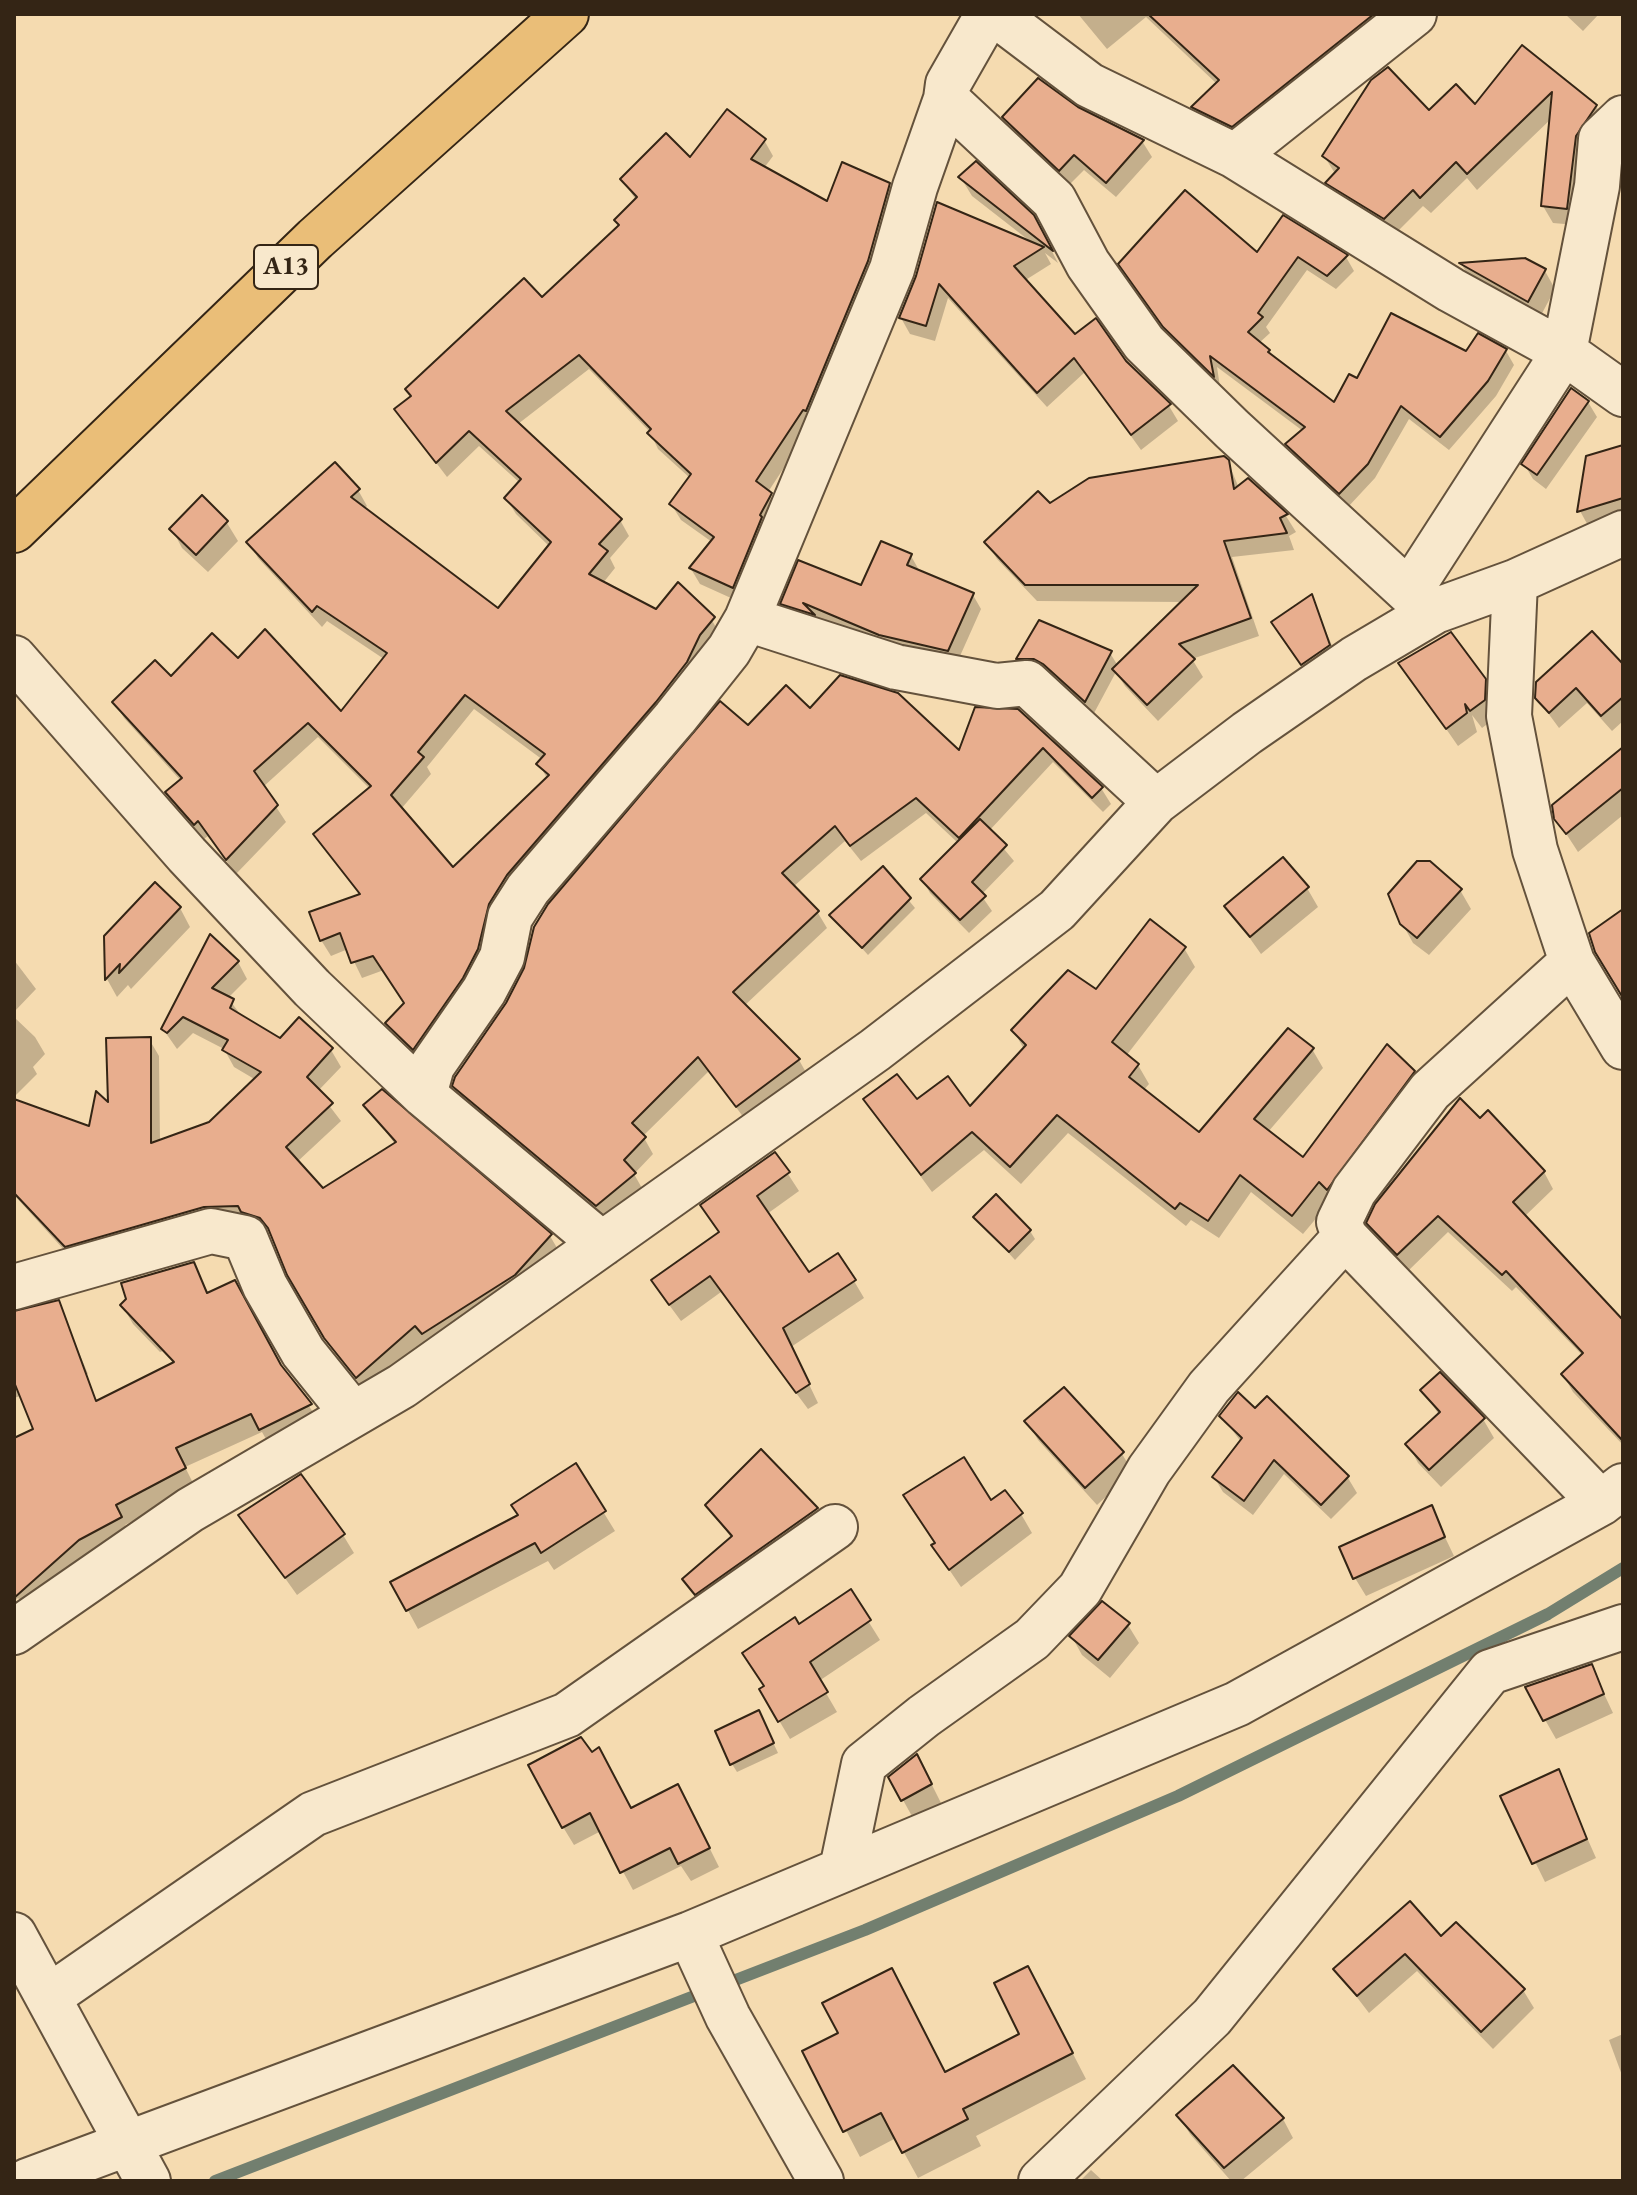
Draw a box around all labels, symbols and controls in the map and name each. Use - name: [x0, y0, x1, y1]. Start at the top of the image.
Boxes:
- road number: A13: [254, 245, 318, 289]

